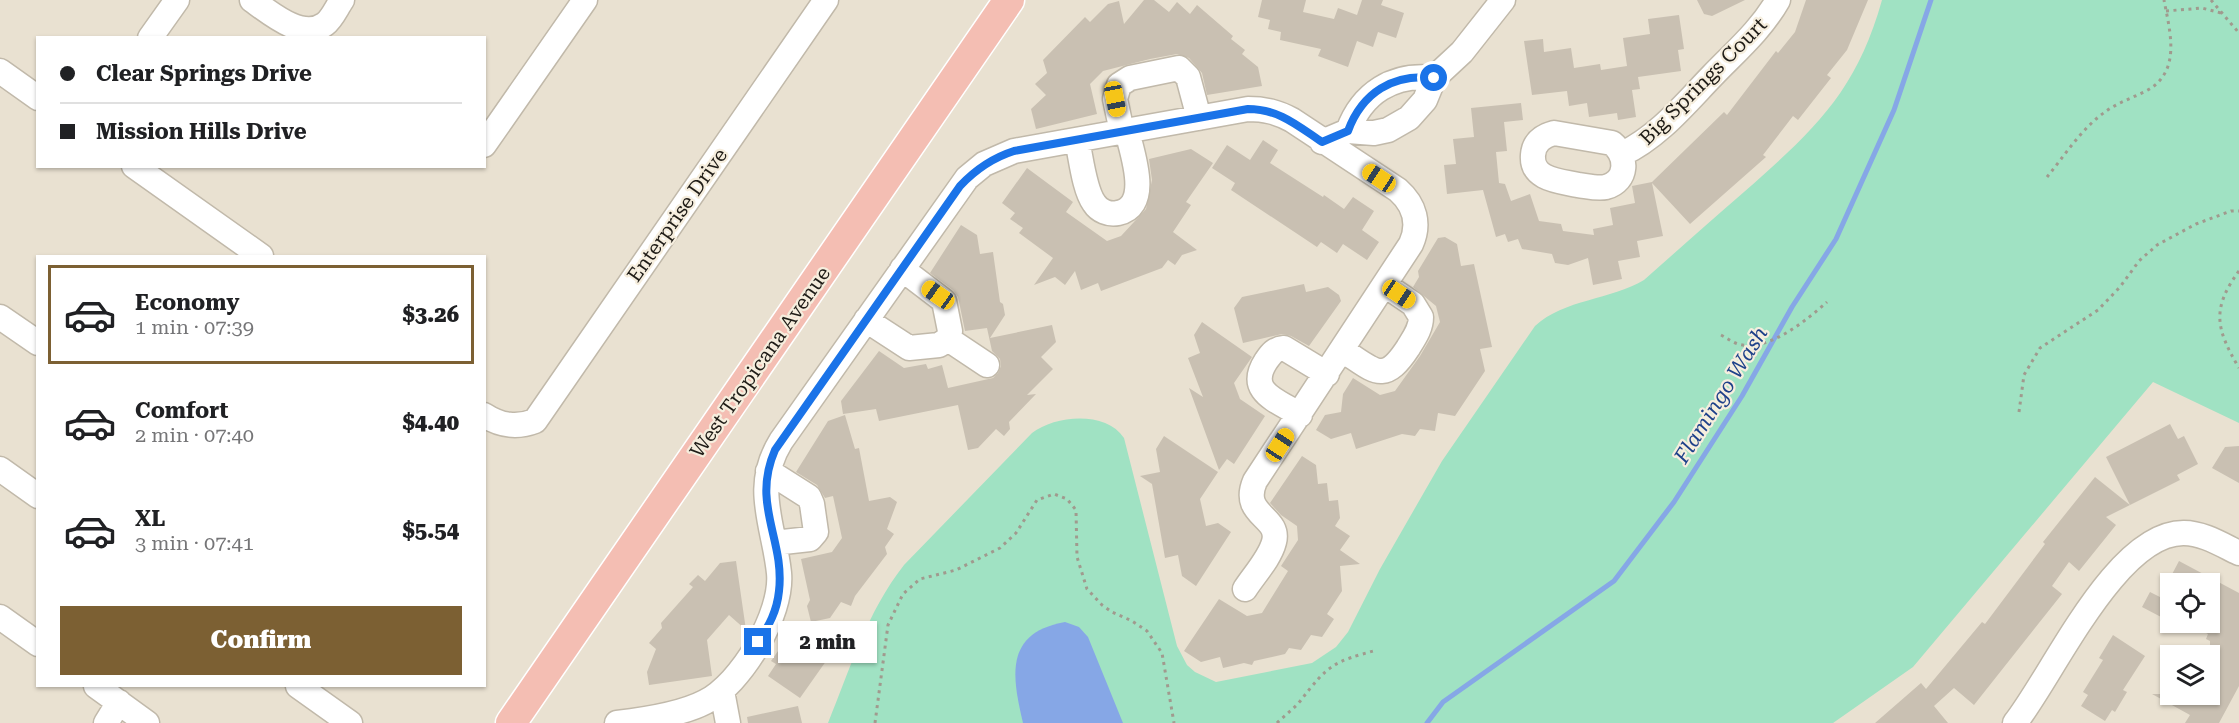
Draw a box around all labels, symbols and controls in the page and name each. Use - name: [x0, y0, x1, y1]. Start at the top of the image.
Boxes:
- street label: Big Springs Court: [1634, 12, 1772, 150]
- text: Clear Springs Drive: [96, 61, 312, 86]
- route start: [1420, 64, 1447, 91]
- car: [1103, 80, 1127, 118]
- text: Mission Hills Drive: [96, 119, 307, 144]
- street label: Enterprise Drive: [622, 144, 732, 286]
- car: [1359, 161, 1399, 195]
- street label: West Tropicana Avenue: [685, 262, 835, 462]
- car: [1379, 276, 1419, 312]
- car: [918, 277, 958, 313]
- icon: car: [63, 288, 117, 342]
- text: Economy: [135, 290, 239, 315]
- text: $3.26: [402, 302, 459, 327]
- text: 1 min · 07:39: [135, 315, 254, 339]
- water label: Flamingo Wash: [1669, 322, 1773, 468]
- icon: car: [63, 396, 117, 450]
- text: Comfort: [135, 398, 228, 423]
- text: $4.40: [402, 410, 459, 435]
- text: 2 min · 07:40: [135, 423, 254, 447]
- car: [1263, 425, 1297, 465]
- icon: car: [63, 504, 117, 558]
- text: XL: [135, 506, 165, 531]
- text: $5.54: [402, 518, 459, 543]
- text: 3 min · 07:41: [135, 531, 254, 555]
- map controls: [2160, 573, 2220, 705]
- button: locate: [2160, 573, 2220, 633]
- button: Confirm: [60, 606, 462, 675]
- callout: 2 min: [779, 621, 878, 663]
- route end: [744, 628, 771, 655]
- text: 2 min: [799, 630, 856, 654]
- button: layers: [2160, 645, 2220, 705]

